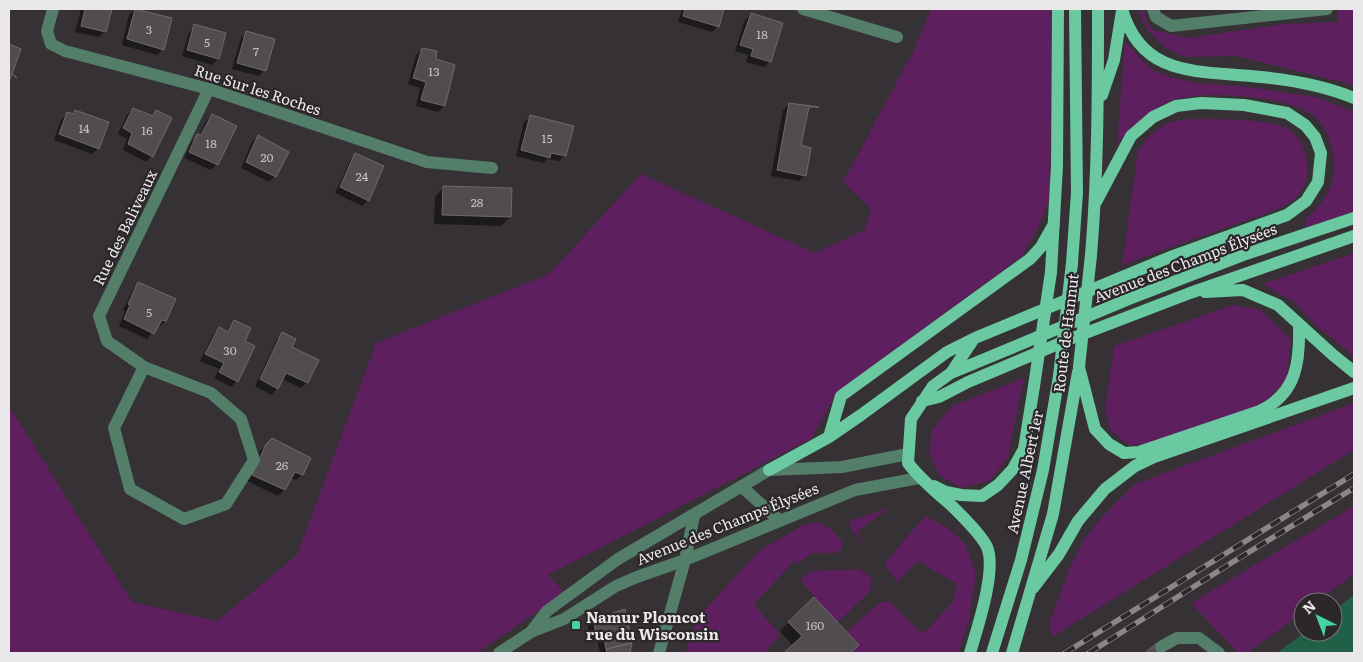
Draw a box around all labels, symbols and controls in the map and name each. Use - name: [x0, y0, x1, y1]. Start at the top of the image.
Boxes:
- house number: 3: [146, 20, 152, 38]
- house number: 18: [756, 25, 768, 43]
- house number: 5: [204, 33, 210, 51]
- house number: 7: [253, 42, 259, 60]
- street label: Rue Sur les Roches: [192, 58, 324, 120]
- house number: 13: [428, 62, 440, 80]
- house number: 14: [78, 119, 90, 137]
- house number: 16: [141, 121, 153, 139]
- house number: 15: [542, 129, 552, 147]
- house number: 18: [205, 134, 217, 152]
- house number: 20: [260, 148, 274, 166]
- street label: Rue des Baliveaux: [86, 165, 162, 289]
- house number: 24: [356, 167, 369, 185]
- house number: 28: [471, 193, 484, 211]
- street label: Avenue des Champs Élysées: [1090, 216, 1280, 308]
- street label: Route de Hannut: [1046, 272, 1084, 394]
- house number: 5: [146, 303, 152, 321]
- house number: 30: [223, 341, 237, 359]
- street label: Avenue Albert 1er: [1000, 408, 1048, 536]
- house number: 26: [276, 456, 289, 474]
- street label: Avenue des Champs Élysées: [632, 476, 822, 570]
- north arrow: [1293, 592, 1343, 642]
- text: N: [1298, 595, 1320, 618]
- place label: Namur Plomcot rue du Wisconsin: [586, 605, 720, 645]
- house number: 160: [806, 616, 824, 634]
- marker: Namur Plomcot rue du Wisconsin: [570, 619, 582, 631]

